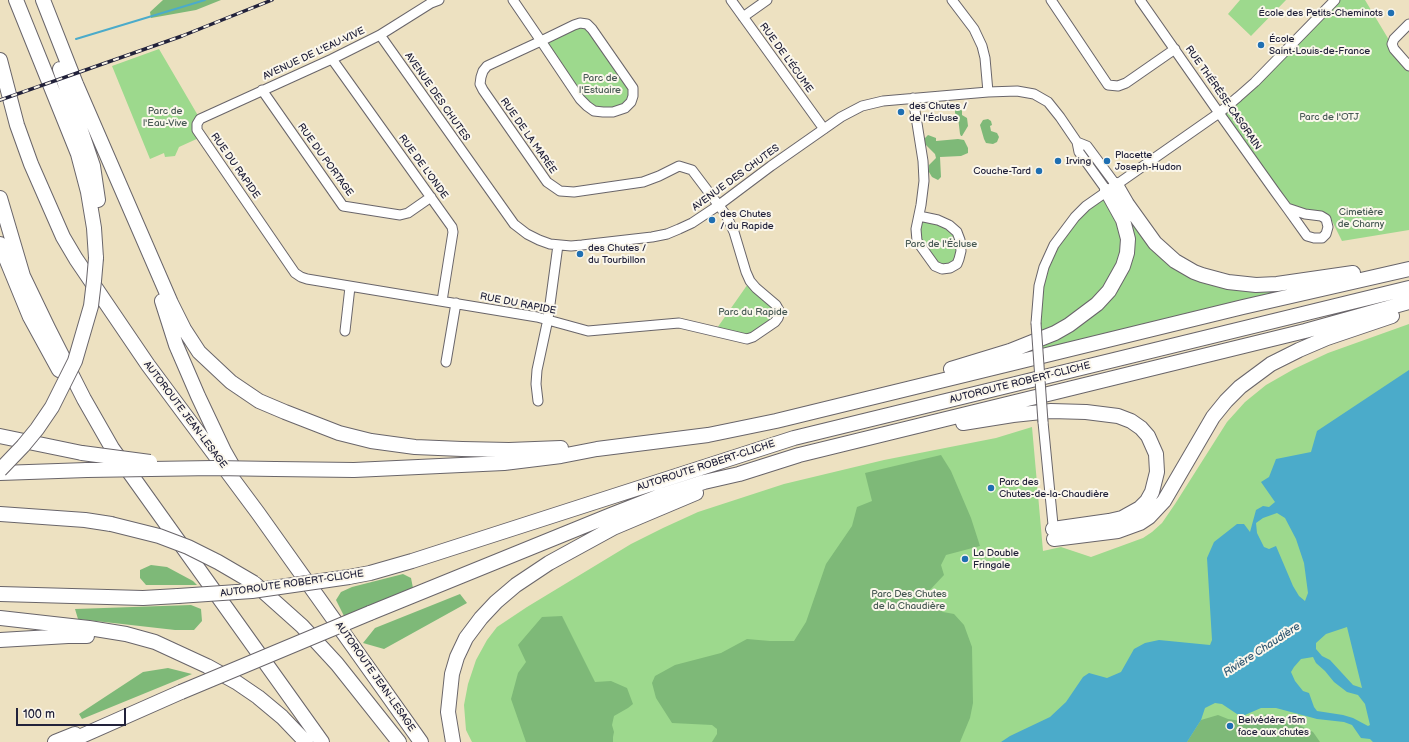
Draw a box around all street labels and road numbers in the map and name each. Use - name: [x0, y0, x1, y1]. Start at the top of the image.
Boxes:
- street label: RUE DE L'ÉCUME: [757, 21, 815, 95]
- street label: AVENUE DE L'EAU-VIVE: [261, 25, 367, 83]
- street label: RUE THÉRÈSE-CASGRAIN: [1182, 44, 1264, 152]
- street label: AVENUE DES CHUTES: [402, 50, 472, 144]
- street label: RUE DE LA MARÉE: [497, 96, 559, 176]
- street label: RUE DU PORTAGE: [295, 121, 355, 199]
- street label: RUE DU RAPIDE: [208, 131, 262, 201]
- street label: RUE DE L'ONDE: [396, 133, 450, 201]
- street label: AVENUE DES CHUTES: [690, 142, 782, 214]
- street label: RUE DU RAPIDE: [479, 291, 557, 317]
- street label: AUTOROUTE JEAN-LESAGE: [141, 359, 229, 471]
- street label: AUTOROUTE ROBERT-CLICHE: [948, 360, 1092, 406]
- street label: AUTOROUTE ROBERT-CLICHE: [635, 438, 777, 494]
- street label: AUTOROUTE ROBERT-CLICHE: [220, 568, 364, 600]
- street label: AUTOROUTE JEAN-LESAGE: [332, 620, 418, 734]

